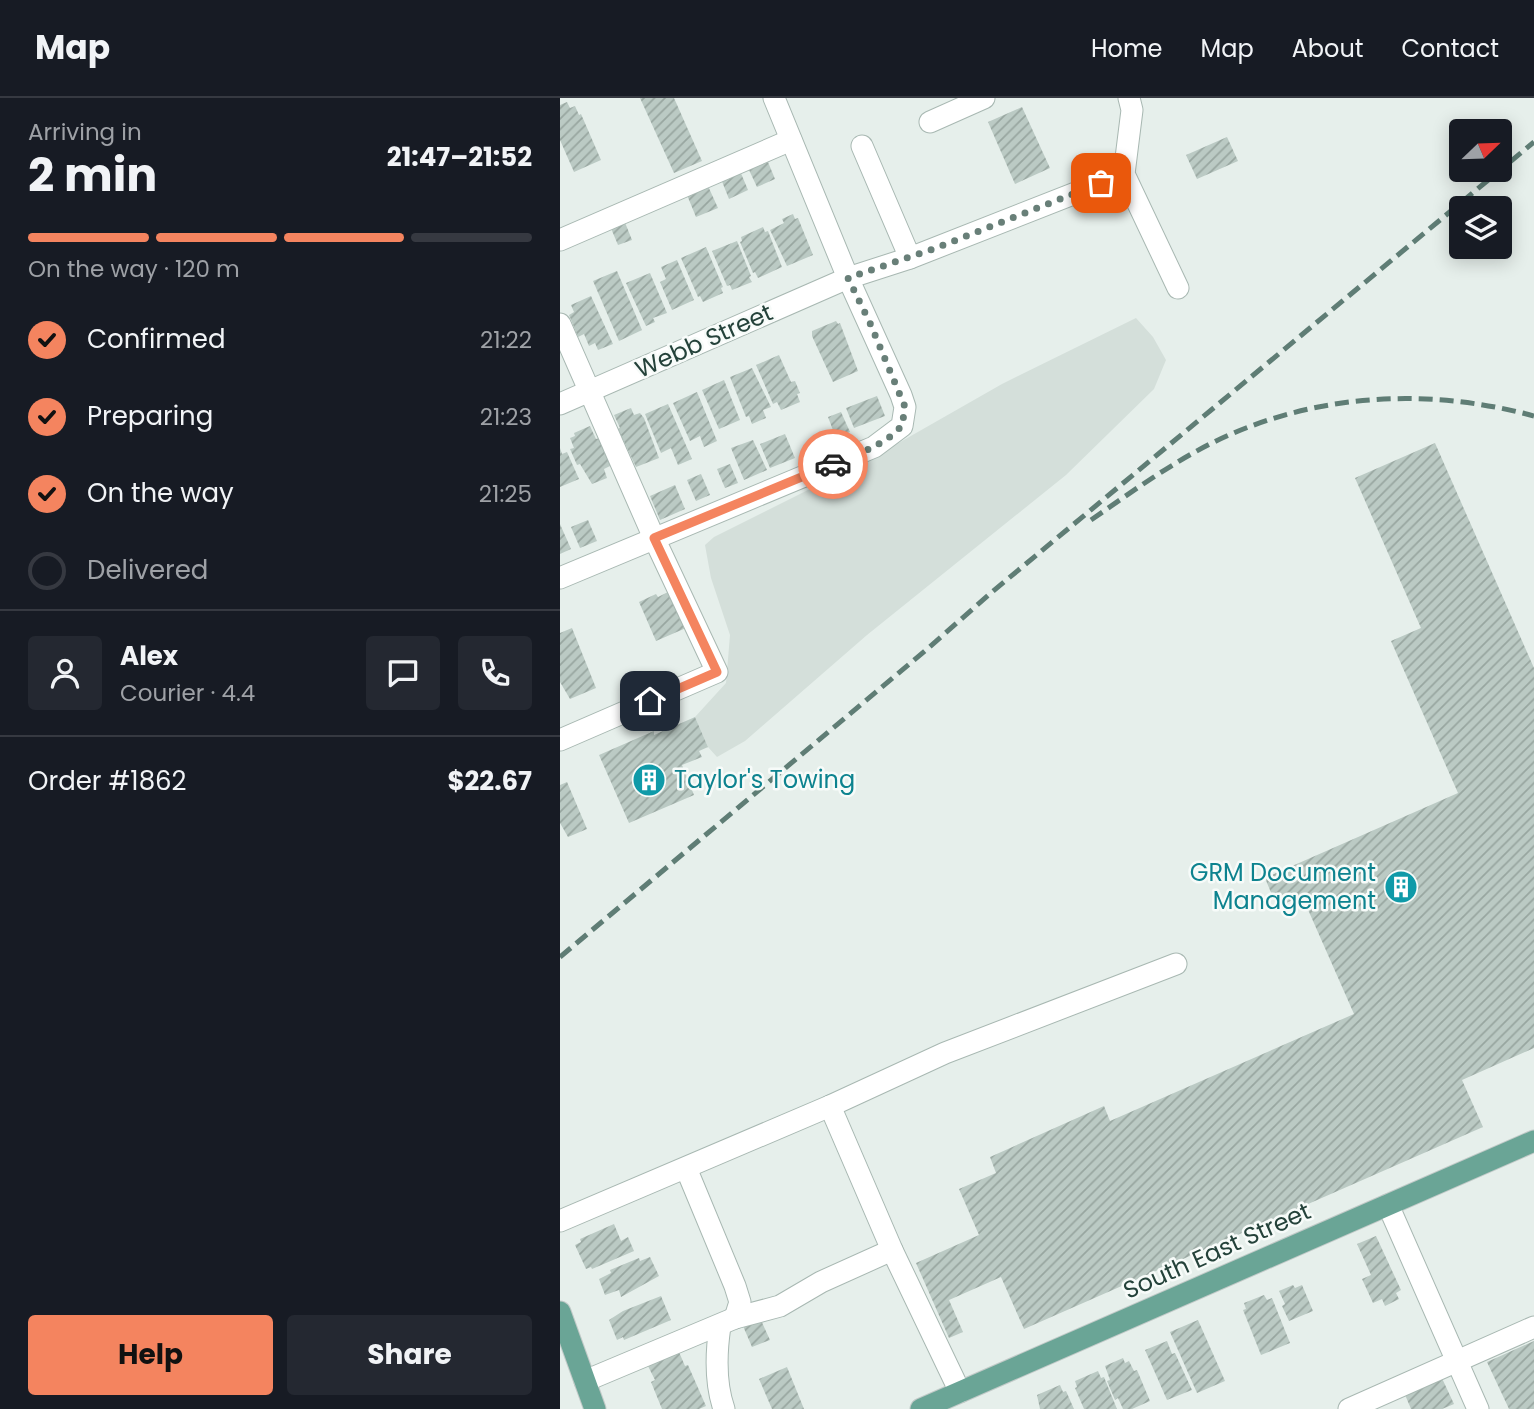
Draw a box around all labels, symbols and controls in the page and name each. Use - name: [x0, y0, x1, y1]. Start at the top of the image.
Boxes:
- text: Map: [35, 24, 110, 71]
- text: Home: [1091, 32, 1163, 65]
- text: Map: [1201, 32, 1254, 65]
- text: About: [1292, 32, 1363, 65]
- text: Contact: [1401, 32, 1499, 65]
- text: Arriving in: [28, 116, 142, 148]
- north arrow: [1449, 119, 1512, 182]
- map controls: [1449, 119, 1512, 259]
- text: 21:47–21:52: [387, 139, 532, 175]
- text: 2 min: [28, 143, 157, 207]
- pin: [1071, 153, 1131, 213]
- icon: bag: [1082, 164, 1120, 202]
- button: layers: [1449, 196, 1512, 259]
- text: On the way · 120 m: [28, 253, 240, 285]
- street label: Webb Street: [630, 295, 778, 386]
- icon: check: [28, 321, 66, 359]
- text: Confirmed: [87, 321, 225, 357]
- text: 21:22: [480, 324, 532, 356]
- icon: check: [28, 398, 66, 436]
- text: Preparing: [87, 398, 213, 434]
- text: 21:23: [480, 401, 532, 433]
- courier: [798, 429, 868, 499]
- icon: car: [814, 445, 852, 483]
- icon: check: [28, 475, 66, 513]
- text: On the way: [87, 475, 234, 511]
- text: 21:25: [479, 478, 532, 510]
- text: Delivered: [87, 552, 208, 588]
- button: person: [28, 636, 102, 710]
- button: chat: [366, 636, 440, 710]
- button: phone: [458, 636, 532, 710]
- text: Alex: [120, 638, 178, 674]
- pin: [620, 671, 680, 731]
- text: Courier · 4.4: [120, 677, 255, 709]
- icon: home: [631, 682, 669, 720]
- building icon: Taylor's Towing: [630, 761, 668, 799]
- text: Order #1862: [28, 763, 187, 799]
- text: $22.67: [447, 763, 532, 799]
- place label: Taylor's Towing: [674, 763, 855, 796]
- place label: GRM Document Management: [1190, 856, 1376, 917]
- building icon: GRM Document Management: [1382, 868, 1420, 906]
- street label: South East Street: [1118, 1194, 1316, 1307]
- button: Help: [28, 1315, 273, 1395]
- button: Share: [287, 1315, 532, 1395]

